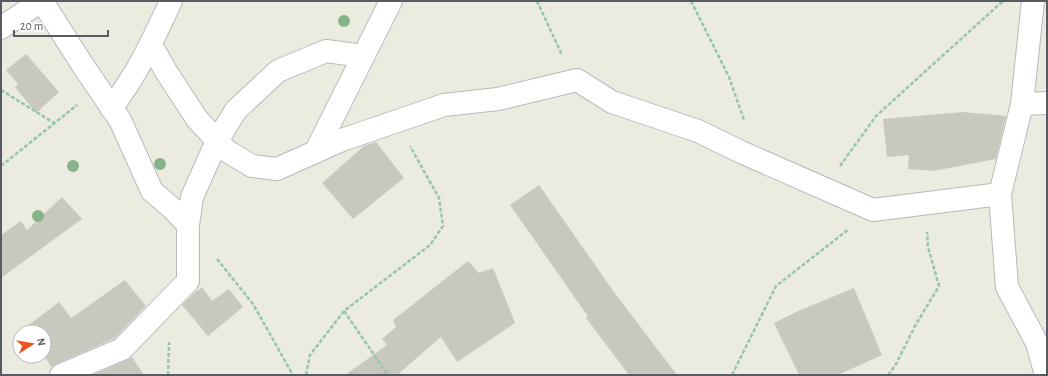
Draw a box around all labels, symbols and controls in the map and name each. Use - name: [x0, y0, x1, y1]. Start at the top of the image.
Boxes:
- scale bar: [14, 12, 108, 38]
- text: 20 m: [20, 20, 43, 32]
- north arrow: [12, 324, 52, 364]
- text: N: [35, 337, 47, 347]

